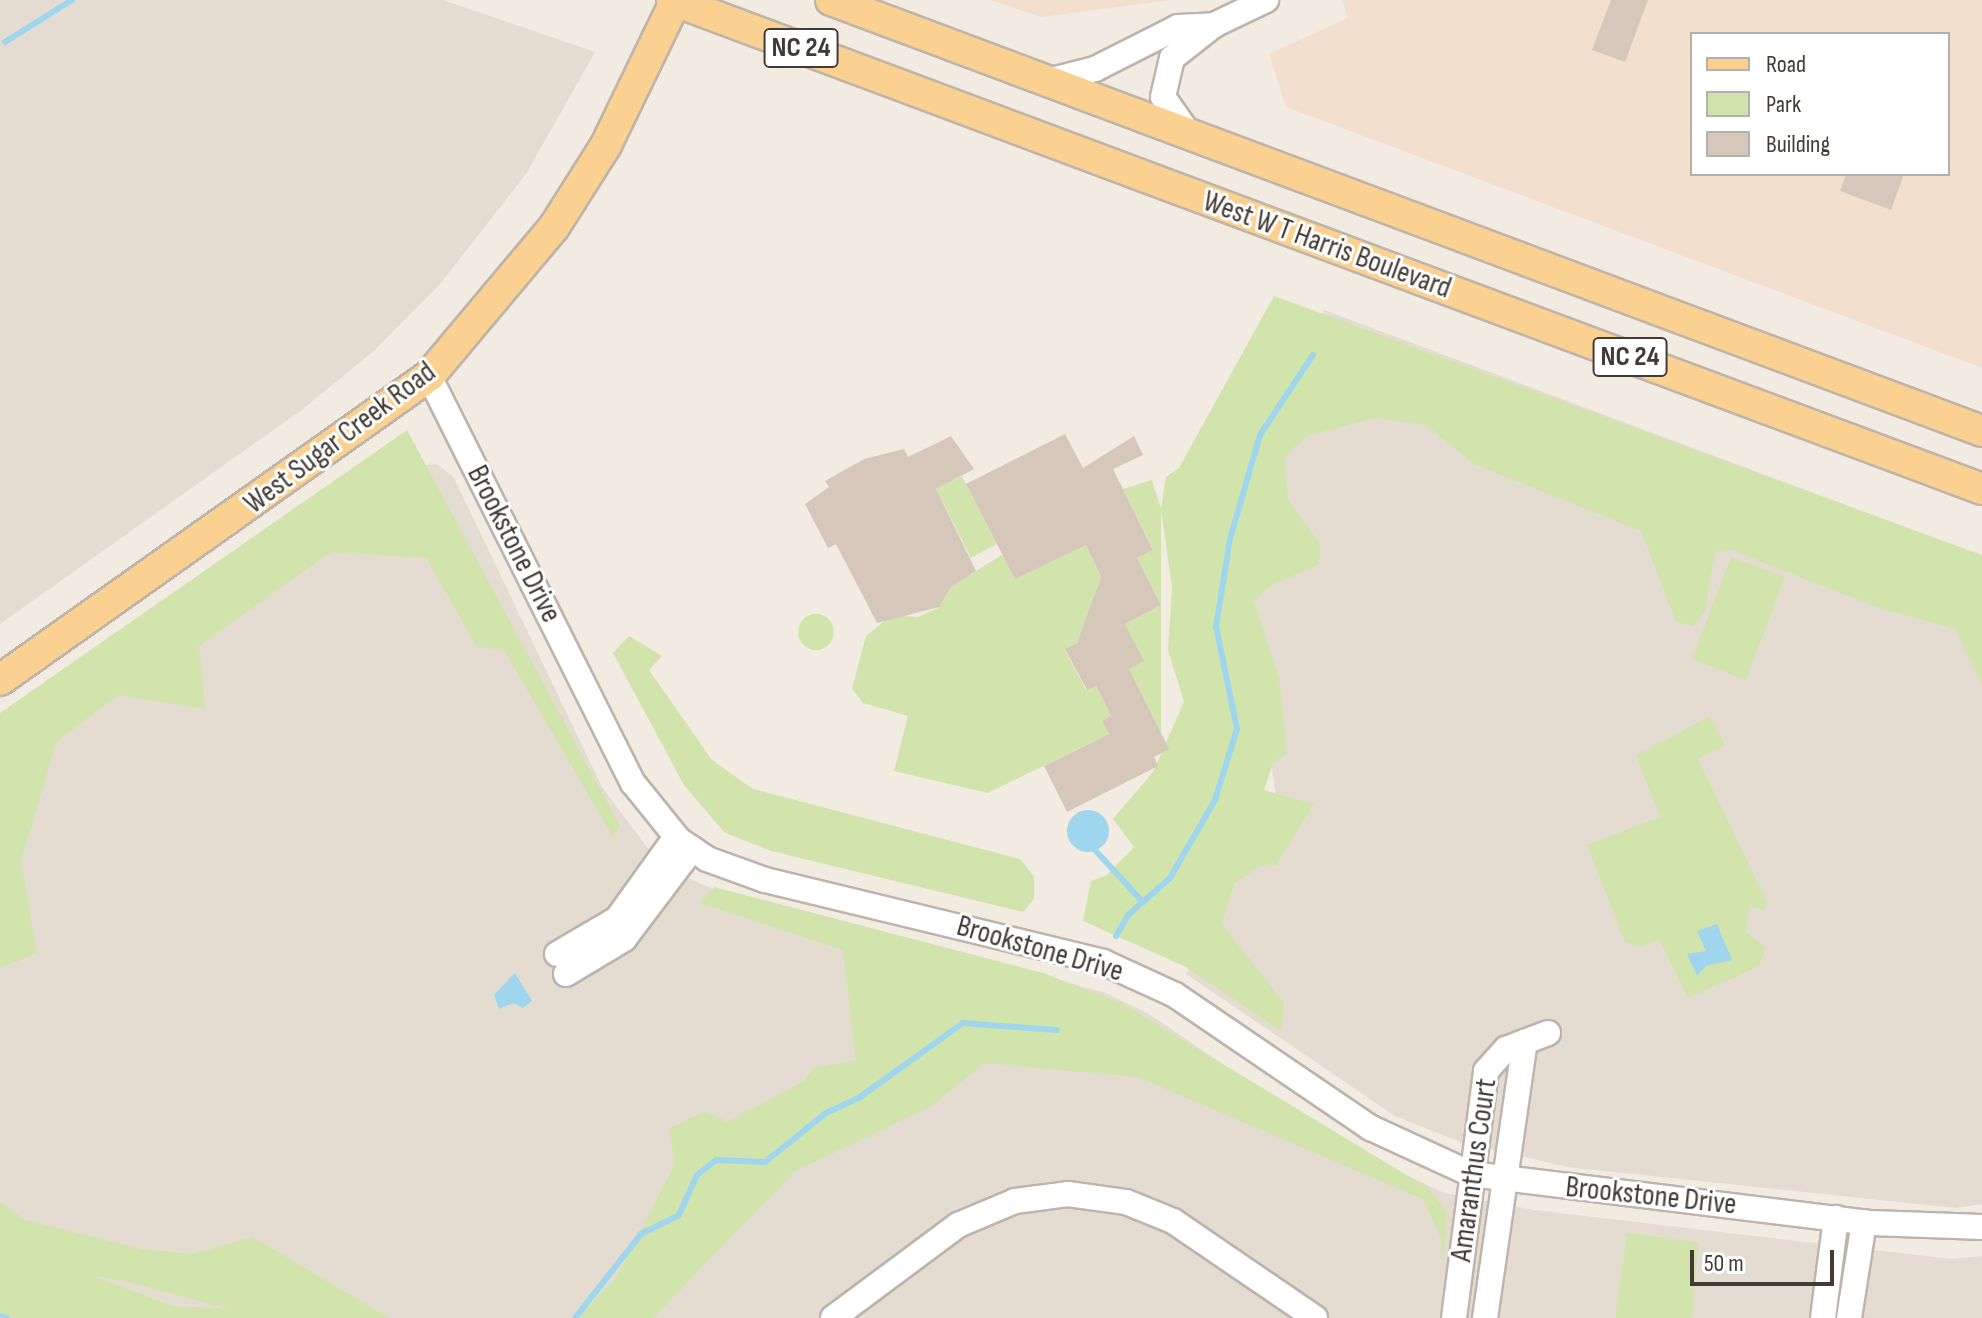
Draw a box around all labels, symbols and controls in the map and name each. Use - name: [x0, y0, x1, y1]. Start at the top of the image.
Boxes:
- road number: NC 24: [763, 24, 839, 72]
- legend: [1690, 32, 1950, 176]
- text: Road: [1766, 50, 1806, 79]
- text: Park: [1766, 90, 1801, 119]
- text: Building: [1766, 130, 1830, 159]
- street label: West W T Harris Boulevard: [1198, 183, 1456, 307]
- road number: NC 24: [1592, 333, 1668, 381]
- street label: West Sugar Creek Road: [237, 354, 443, 522]
- street label: Brookstone Drive: [459, 459, 569, 629]
- street label: Brookstone Drive: [953, 908, 1127, 990]
- street label: Amaranthus Court: [1443, 1076, 1505, 1264]
- street label: Brookstone Drive: [1564, 1169, 1738, 1223]
- scale bar: [1694, 1234, 1838, 1284]
- text: 50 m: [1704, 1249, 1744, 1278]

